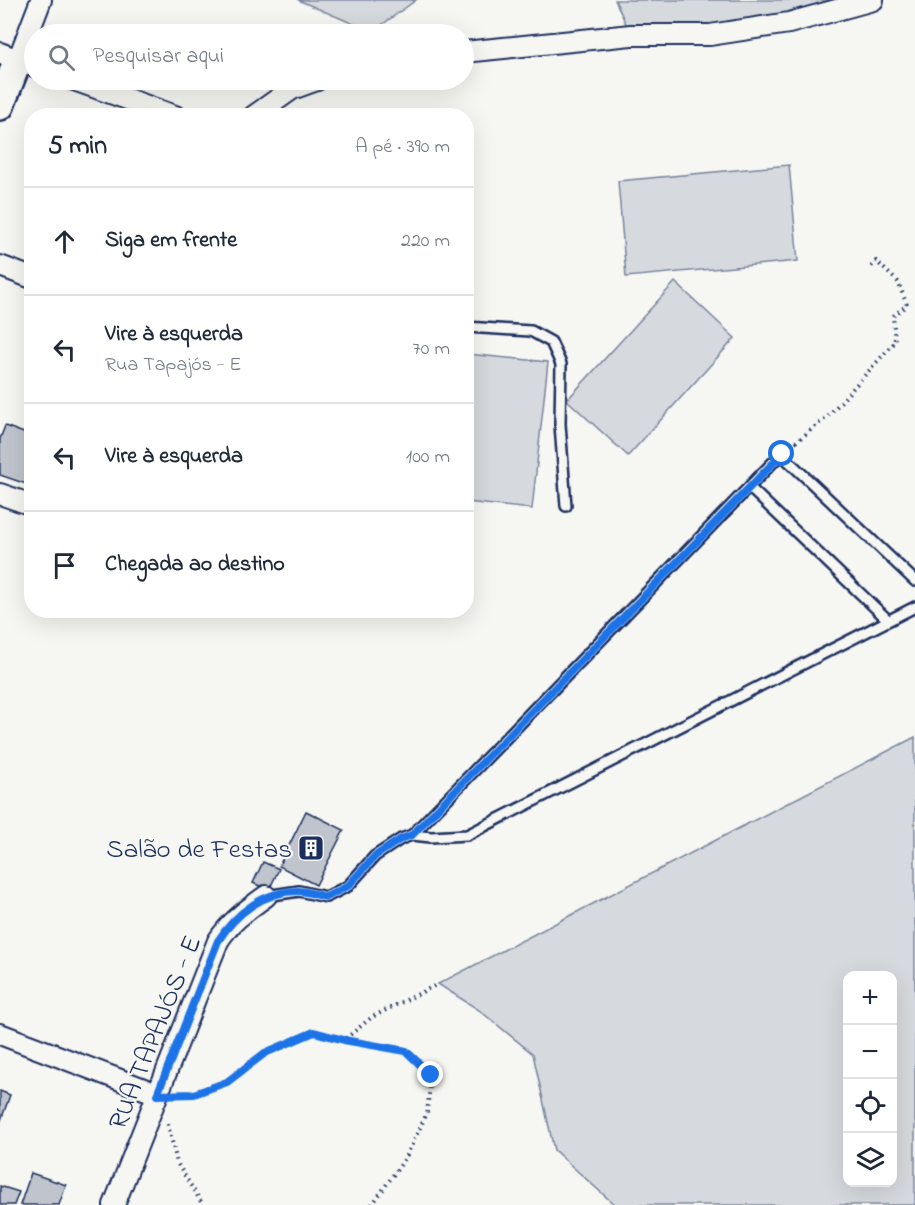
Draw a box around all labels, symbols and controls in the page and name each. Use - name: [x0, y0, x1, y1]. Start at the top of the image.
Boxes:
- search box: [24, 24, 474, 90]
- icon: search: [45, 41, 78, 74]
- text: Pesquisar aqui: [93, 41, 224, 73]
- text: 5 min: [48, 128, 107, 166]
- text: A pé · 390 m: [355, 133, 450, 162]
- icon: ahead: [48, 225, 81, 258]
- text: Siga em frente: [105, 225, 237, 257]
- text: 220 m: [401, 227, 450, 256]
- text: Vire à esquerda: [105, 319, 243, 351]
- icon: left: [48, 333, 81, 366]
- text: 70 m: [413, 335, 450, 364]
- text: Rua Tapajós - E: [105, 351, 241, 380]
- route start: [768, 440, 794, 466]
- icon: left: [48, 441, 81, 474]
- text: Vire à esquerda: [105, 441, 243, 473]
- text: 100 m: [406, 443, 450, 472]
- icon: arrive: [48, 549, 81, 582]
- text: Chegada ao destino: [105, 549, 285, 581]
- place label: Salão de Festas: [106, 831, 292, 870]
- building icon: Salão de Festas: [296, 833, 326, 863]
- street label: RUA TAPAJÓS - E: [100, 930, 213, 1136]
- map controls: [843, 971, 897, 1187]
- button: +: [843, 971, 897, 1025]
- button: −: [843, 1025, 897, 1079]
- route end: [417, 1061, 443, 1087]
- button: locate: [843, 1079, 897, 1133]
- button: layers: [843, 1133, 897, 1187]

